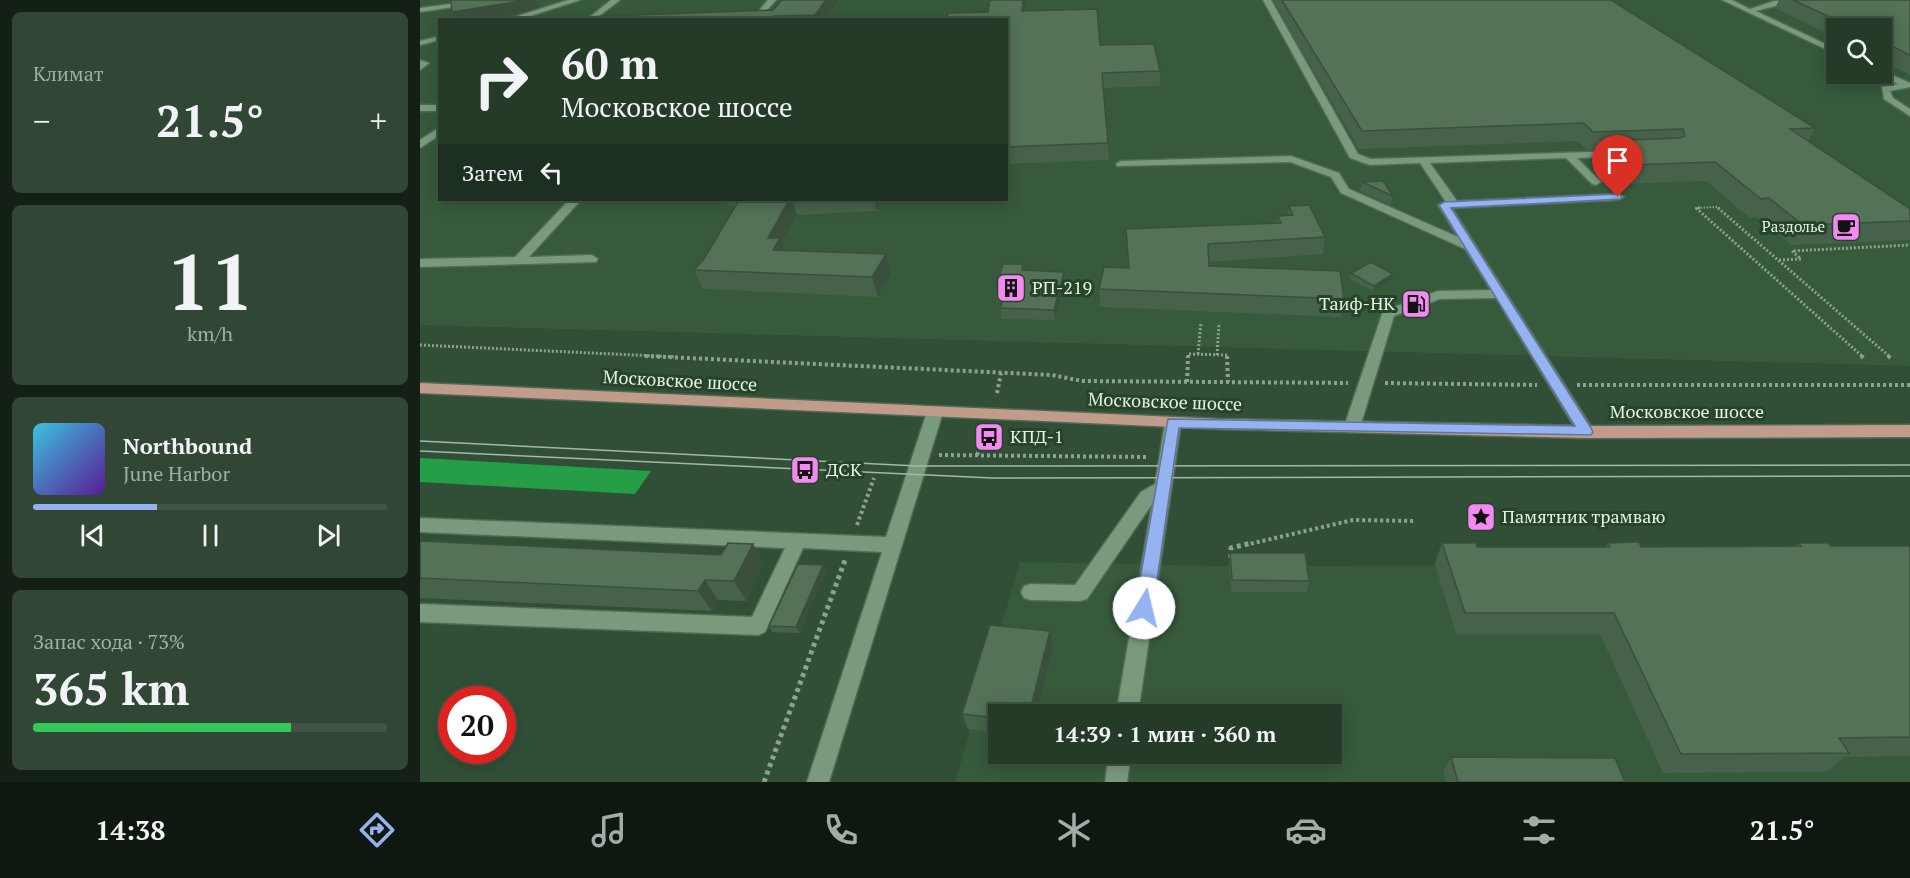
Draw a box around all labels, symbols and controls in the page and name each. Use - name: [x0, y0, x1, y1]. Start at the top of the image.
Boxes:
- map controls: [1826, 18, 1892, 84]
- button: search: [1826, 18, 1892, 84]
- text: 60 m: [561, 35, 659, 91]
- icon: right: [462, 42, 540, 120]
- text: Климат: [33, 60, 104, 87]
- text: Московское шоссе: [561, 89, 793, 125]
- text: 21.5°: [156, 90, 264, 150]
- text: −: [33, 99, 51, 142]
- text: +: [369, 99, 387, 142]
- pin: [1592, 135, 1643, 197]
- icon: arrive: [1601, 144, 1634, 177]
- icon: left: [535, 156, 568, 189]
- text: Затем: [462, 158, 523, 187]
- cafe icon: Раздолье: [1830, 211, 1862, 243]
- place label: Раздолье: [1762, 216, 1825, 236]
- text: 11: [166, 229, 254, 332]
- building icon: РП-219: [995, 272, 1027, 304]
- place label: РП-219: [1032, 275, 1092, 299]
- fuel station icon: Таиф-НК: [1400, 288, 1432, 320]
- place label: Таиф-НК: [1319, 291, 1395, 315]
- text: km/h: [187, 320, 233, 347]
- street label: Московское шоссе: [602, 364, 758, 396]
- street label: Московское шоссе: [1087, 386, 1243, 416]
- street label: Московское шоссе: [1610, 399, 1764, 423]
- bus stop icon: КПД-1: [973, 421, 1005, 453]
- place label: КПД-1: [1010, 424, 1064, 448]
- text: Northbound: [123, 431, 252, 460]
- bus stop icon: ДСК: [789, 454, 821, 486]
- place label: ДСК: [826, 457, 862, 481]
- text: June Harbor: [123, 460, 230, 487]
- place icon: Памятник трамваю: [1465, 501, 1497, 533]
- place label: Памятник трамваю: [1502, 504, 1665, 528]
- icon: previous: [76, 519, 109, 552]
- icon: pause: [194, 519, 227, 552]
- icon: next: [312, 519, 345, 552]
- position arrow: [1112, 576, 1176, 640]
- text: Запас хода · 73%: [33, 628, 185, 655]
- text: 365 km: [33, 658, 189, 718]
- speed limit sign: 20: [438, 686, 516, 764]
- text: 14:39 · 1 мин · 360 m: [1054, 719, 1276, 748]
- icon: directions: [356, 809, 398, 851]
- icon: music: [588, 809, 630, 851]
- icon: phone: [820, 809, 862, 851]
- icon: climate: [1053, 809, 1095, 851]
- icon: car: [1285, 809, 1327, 851]
- icon: filters: [1518, 809, 1560, 851]
- text: 14:38: [95, 812, 165, 848]
- text: 21.5°: [1750, 812, 1815, 848]

